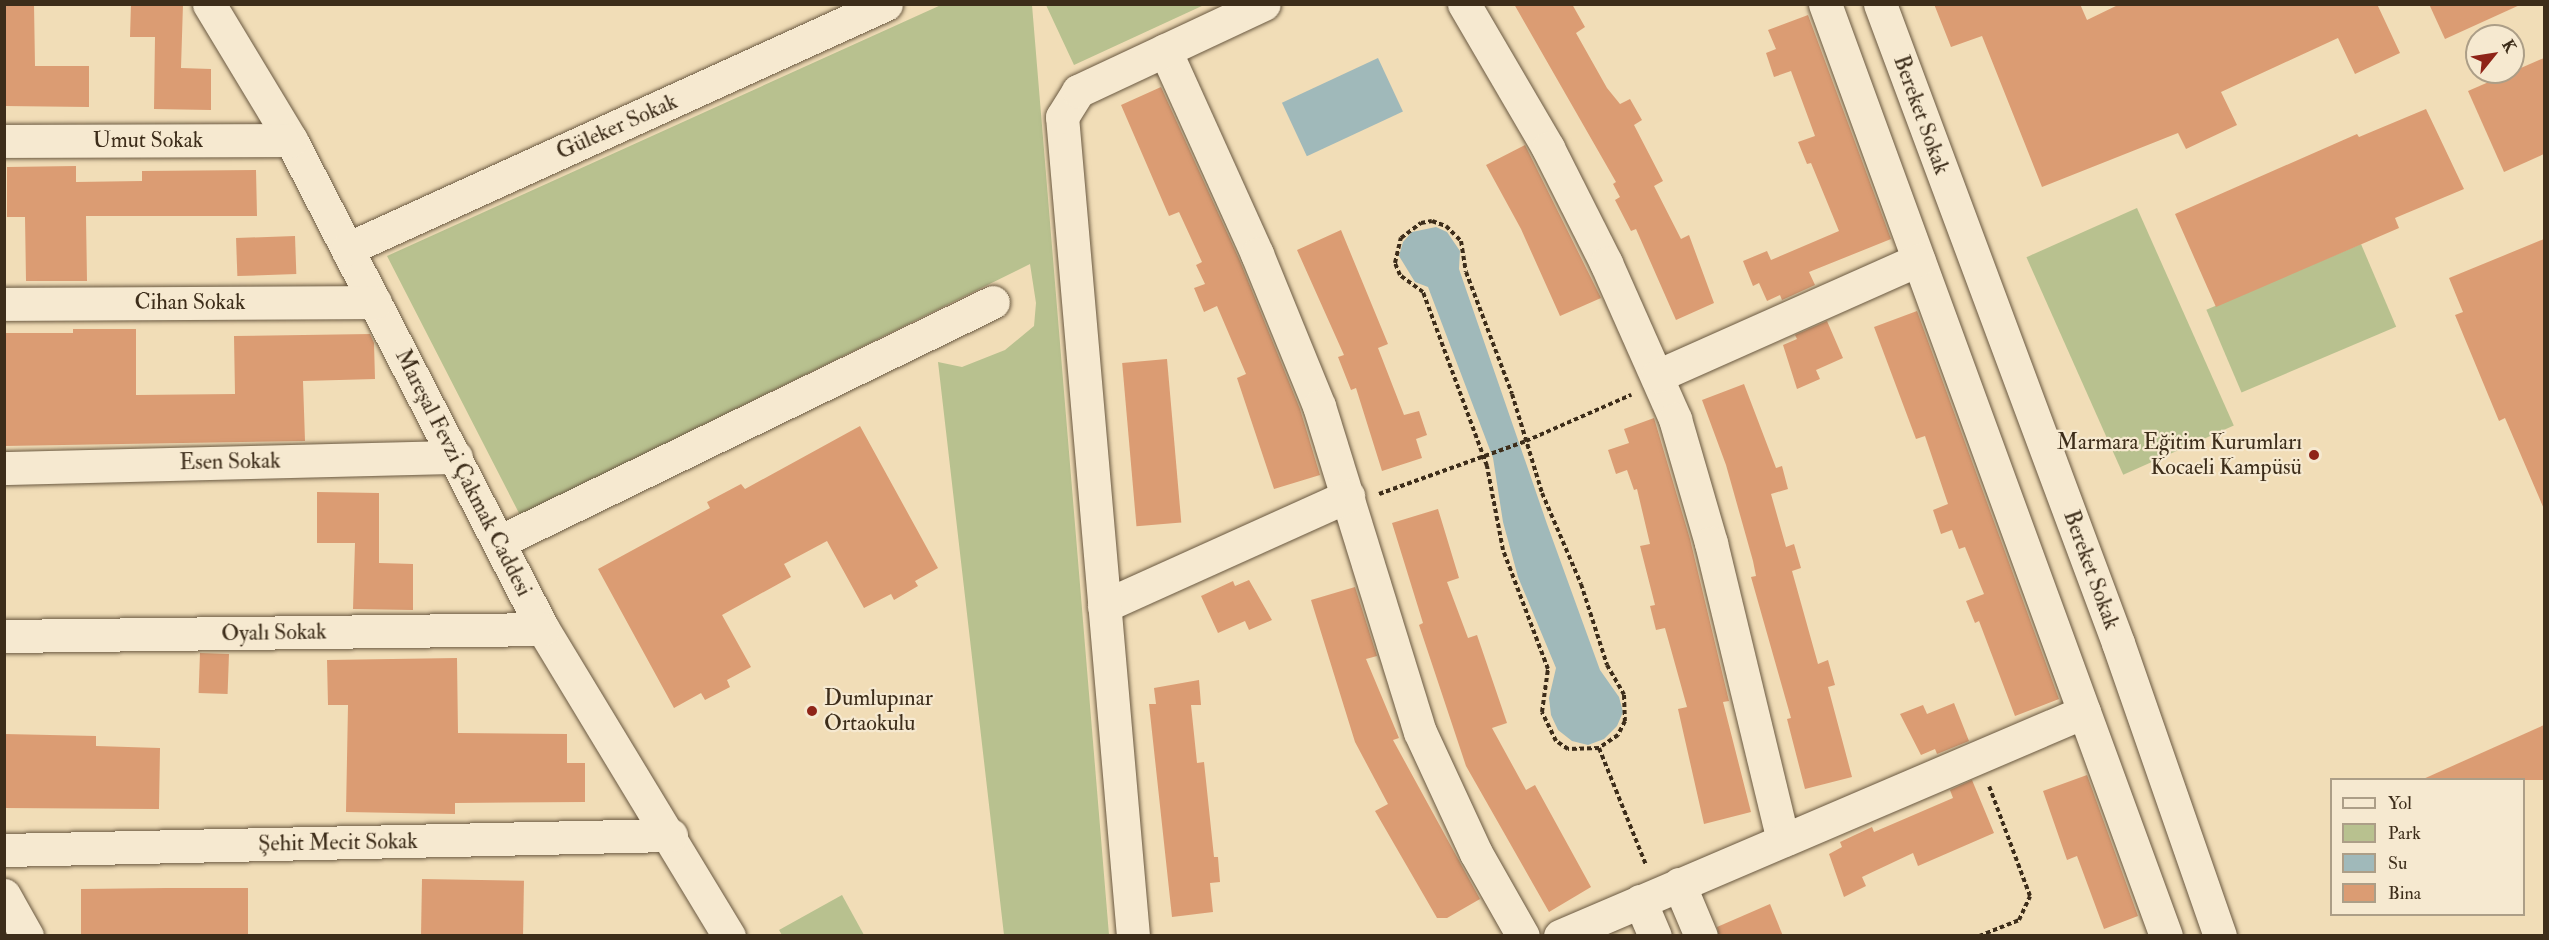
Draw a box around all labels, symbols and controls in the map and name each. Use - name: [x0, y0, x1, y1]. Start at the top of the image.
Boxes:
- north arrow: [2465, 24, 2525, 84]
- text: K: [2497, 36, 2520, 56]
- street label: Bereket Sokak: [1887, 52, 1955, 178]
- street label: Güleker Sokak: [552, 89, 682, 165]
- street label: Umut Sokak: [93, 128, 203, 154]
- street label: Cihan Sokak: [134, 290, 246, 316]
- street label: Mareşal Fevzi Çakmak Caddesi: [389, 345, 537, 601]
- place label: Marmara Eğitim Kurumları Kocaeli Kampüsü: [2057, 429, 2302, 481]
- street label: Esen Sokak: [179, 448, 281, 476]
- marker: Marmara Eğitim Kurumları Kocaeli Kampüsü: [2307, 448, 2321, 462]
- street label: Bereket Sokak: [2057, 507, 2125, 633]
- street label: Oyalı Sokak: [221, 619, 327, 647]
- place label: Dumlupınar Ortaokulu: [824, 685, 933, 736]
- marker: Dumlupınar Ortaokulu: [805, 704, 819, 718]
- legend: [2330, 778, 2525, 916]
- text: Yol: [2388, 792, 2412, 815]
- text: Park: [2388, 822, 2421, 845]
- street label: Şehit Mecit Sokak: [258, 828, 418, 858]
- text: Su: [2388, 852, 2407, 875]
- text: Bina: [2388, 882, 2421, 905]

